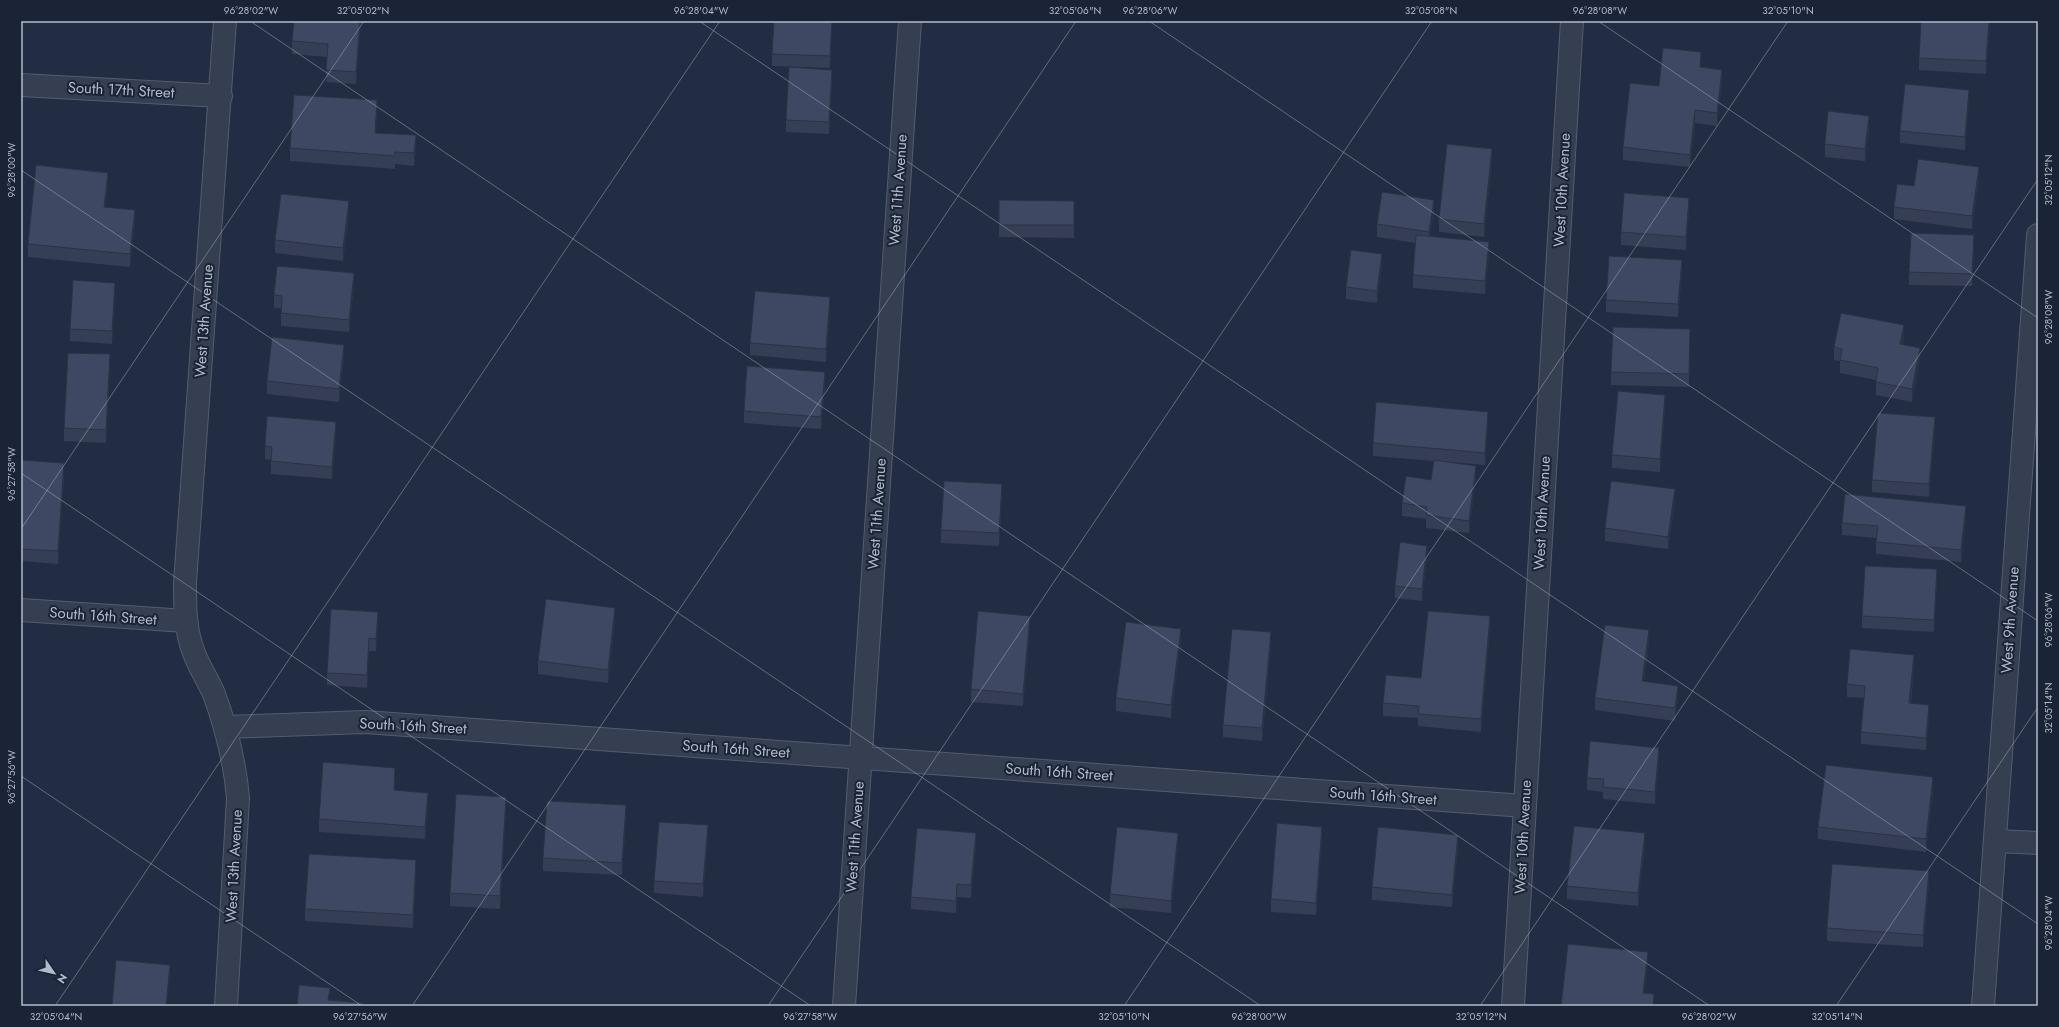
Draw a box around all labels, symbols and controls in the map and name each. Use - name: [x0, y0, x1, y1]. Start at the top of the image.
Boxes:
- text: 96°28'02"W: [224, 3, 278, 18]
- text: 32°05'02"N: [337, 3, 389, 18]
- text: 96°28'04"W: [674, 3, 728, 18]
- text: 32°05'06"N: [1049, 3, 1101, 18]
- text: 96°28'06"W: [1123, 3, 1177, 18]
- text: 32°05'08"N: [1405, 3, 1457, 18]
- text: 96°28'08"W: [1573, 3, 1627, 18]
- text: 32°05'10"N: [1762, 3, 1814, 18]
- street label: South 17th Street: [67, 76, 175, 104]
- street label: West 10th Avenue: [1548, 132, 1576, 247]
- street label: West 11th Avenue: [883, 133, 913, 246]
- text: 96°28'00"W: [4, 142, 19, 197]
- text: 32°05'12"N: [2041, 154, 2056, 206]
- street label: West 13th Avenue: [189, 264, 219, 378]
- text: 96°28'08"W: [2041, 290, 2056, 344]
- text: 96°27'58"W: [4, 447, 19, 501]
- street label: West 10th Avenue: [1528, 455, 1556, 570]
- street label: West 11th Avenue: [862, 457, 892, 570]
- street label: West 9th Avenue: [1995, 566, 2025, 674]
- text: 96°28'06"W: [2041, 593, 2056, 647]
- street label: South 16th Street: [49, 601, 158, 631]
- text: 32°05'14"N: [2041, 682, 2056, 734]
- street label: South 16th Street: [359, 712, 468, 740]
- street label: South 16th Street: [682, 734, 791, 764]
- text: 96°27'56"W: [4, 750, 19, 804]
- street label: South 16th Street: [1005, 757, 1114, 787]
- street label: West 10th Avenue: [1509, 779, 1537, 894]
- street label: West 11th Avenue: [840, 780, 870, 893]
- street label: South 16th Street: [1329, 781, 1438, 811]
- street label: West 13th Avenue: [220, 809, 248, 923]
- text: 96°28'04"W: [2041, 896, 2056, 950]
- north arrow: [34, 953, 74, 993]
- text: N: [53, 970, 71, 987]
- text: 32°05'04"N: [30, 1009, 82, 1024]
- text: 96°27'56"W: [333, 1009, 387, 1024]
- text: 96°27'58"W: [783, 1009, 837, 1024]
- text: 32°05'10"N: [1098, 1009, 1150, 1024]
- text: 96°28'00"W: [1232, 1009, 1287, 1024]
- text: 32°05'12"N: [1455, 1009, 1507, 1024]
- text: 96°28'02"W: [1682, 1009, 1736, 1024]
- text: 32°05'14"N: [1811, 1009, 1863, 1024]

